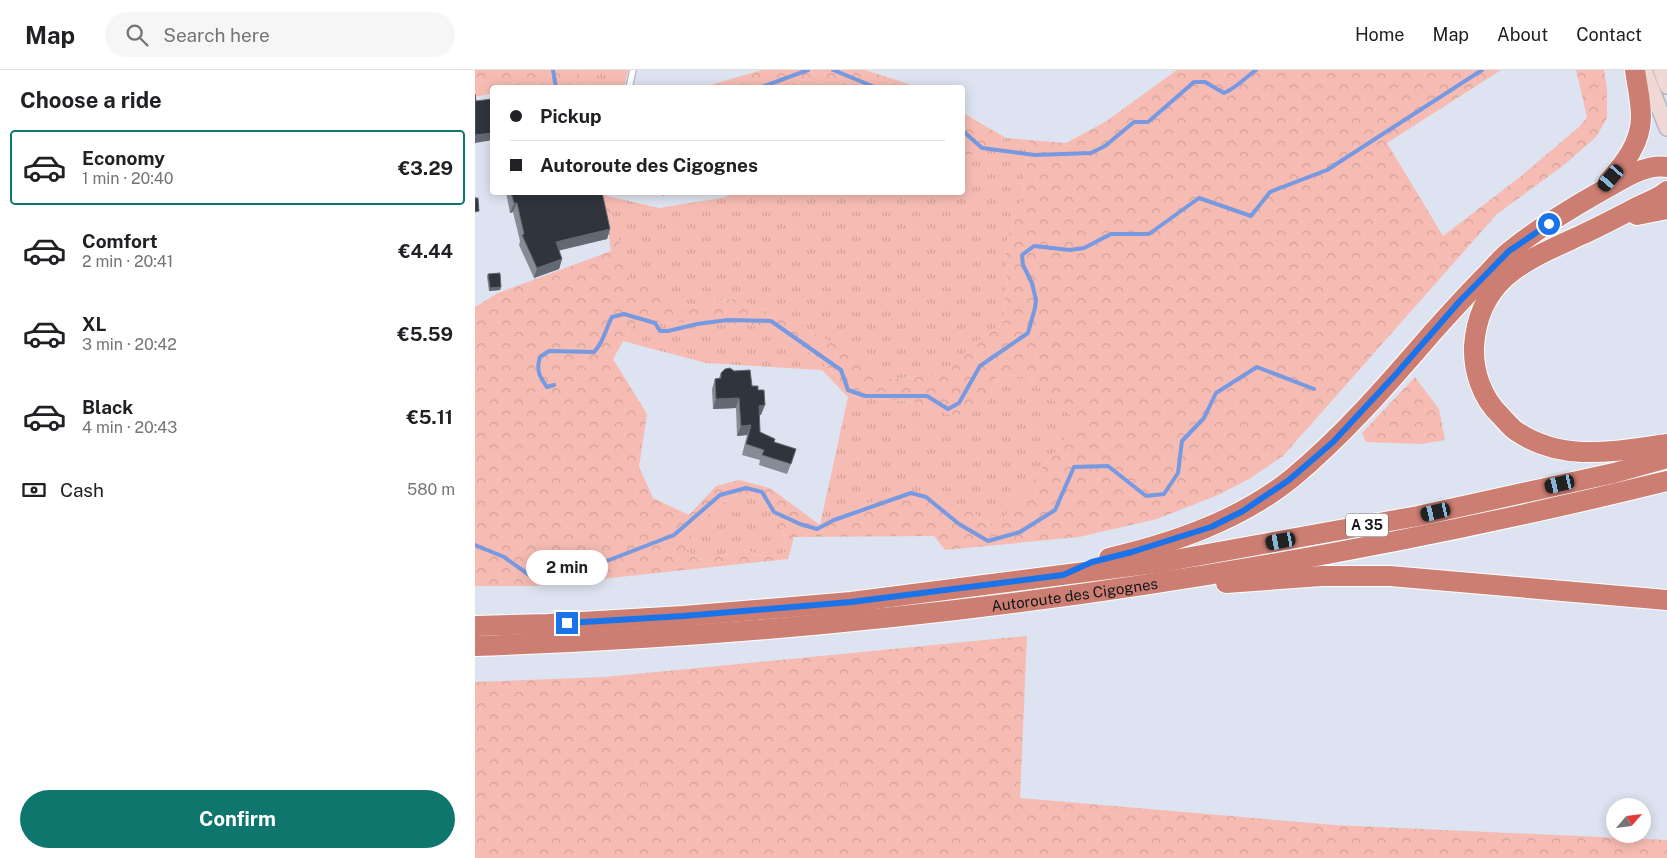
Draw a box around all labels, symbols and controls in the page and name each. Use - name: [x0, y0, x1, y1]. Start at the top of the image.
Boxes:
- search box: [105, 12, 455, 57]
- text: Map: [25, 21, 75, 49]
- icon: search: [123, 21, 151, 49]
- text: Search here: [163, 24, 270, 46]
- text: Home: [1355, 24, 1405, 45]
- text: Map: [1433, 24, 1469, 45]
- text: About: [1497, 24, 1548, 45]
- text: Contact: [1576, 24, 1642, 45]
- text: Choose a ride: [20, 87, 162, 113]
- text: Pickup: [540, 105, 602, 127]
- icon: car: [22, 145, 67, 190]
- text: Economy: [82, 147, 165, 169]
- text: Autoroute des Cigognes: [540, 154, 758, 176]
- text: €3.29: [398, 157, 453, 179]
- car: [1595, 162, 1626, 194]
- text: 1 min · 20:40: [82, 169, 174, 188]
- route start: [1538, 213, 1560, 235]
- icon: car: [22, 228, 67, 273]
- text: Comfort: [82, 230, 158, 252]
- text: €4.44: [398, 240, 453, 262]
- text: 2 min · 20:41: [82, 252, 173, 271]
- icon: car: [22, 311, 67, 356]
- text: XL: [82, 313, 107, 335]
- text: €5.59: [397, 323, 453, 345]
- text: 3 min · 20:42: [82, 335, 177, 354]
- icon: car: [22, 394, 67, 439]
- text: Black: [82, 396, 133, 418]
- text: €5.11: [406, 406, 453, 428]
- text: 4 min · 20:43: [82, 418, 177, 437]
- car: [1543, 473, 1576, 495]
- icon: cash: [20, 476, 48, 504]
- text: Cash: [60, 479, 104, 501]
- text: 580 m: [407, 480, 455, 499]
- car: [1419, 501, 1452, 523]
- road number: A 35: [1346, 514, 1388, 536]
- car: [1264, 531, 1297, 551]
- callout: 2 min: [526, 550, 608, 586]
- text: 2 min: [546, 558, 588, 577]
- street label: Autoroute des Cigognes: [990, 574, 1159, 614]
- route end: [556, 612, 578, 634]
- button: Confirm: [20, 790, 455, 848]
- north arrow: [1606, 798, 1651, 842]
- map controls: [1606, 798, 1651, 843]

